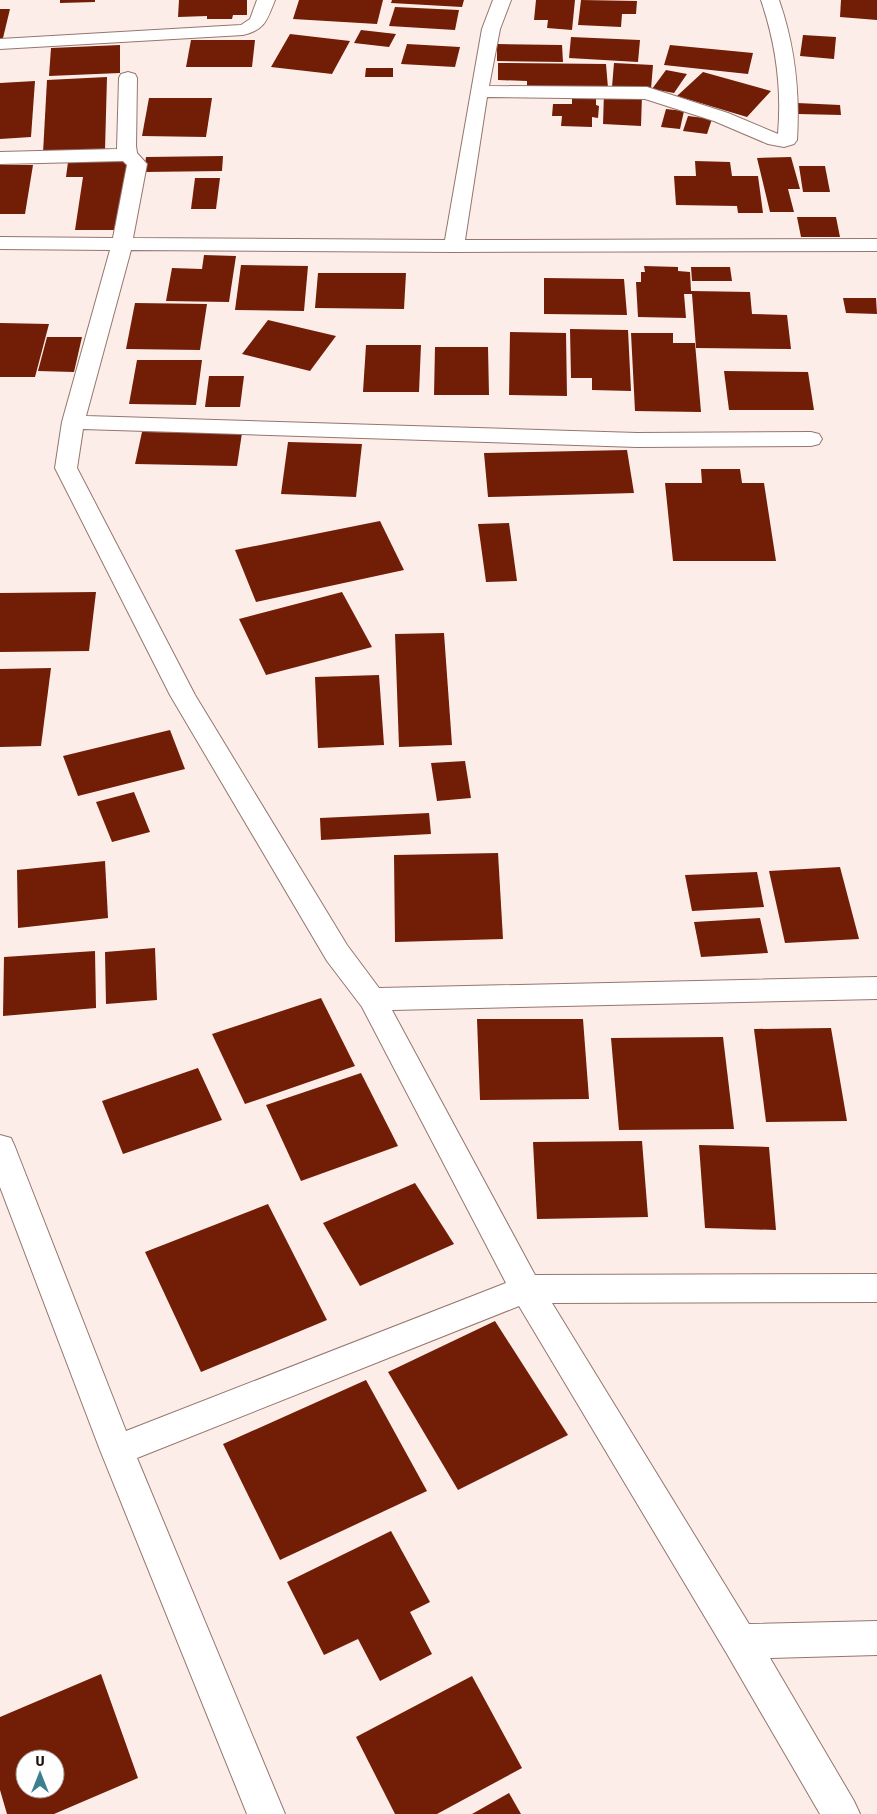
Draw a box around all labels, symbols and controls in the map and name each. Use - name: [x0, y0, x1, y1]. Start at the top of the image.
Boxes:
- north arrow: [15, 1749, 65, 1799]
- text: U: [35, 1753, 45, 1770]

